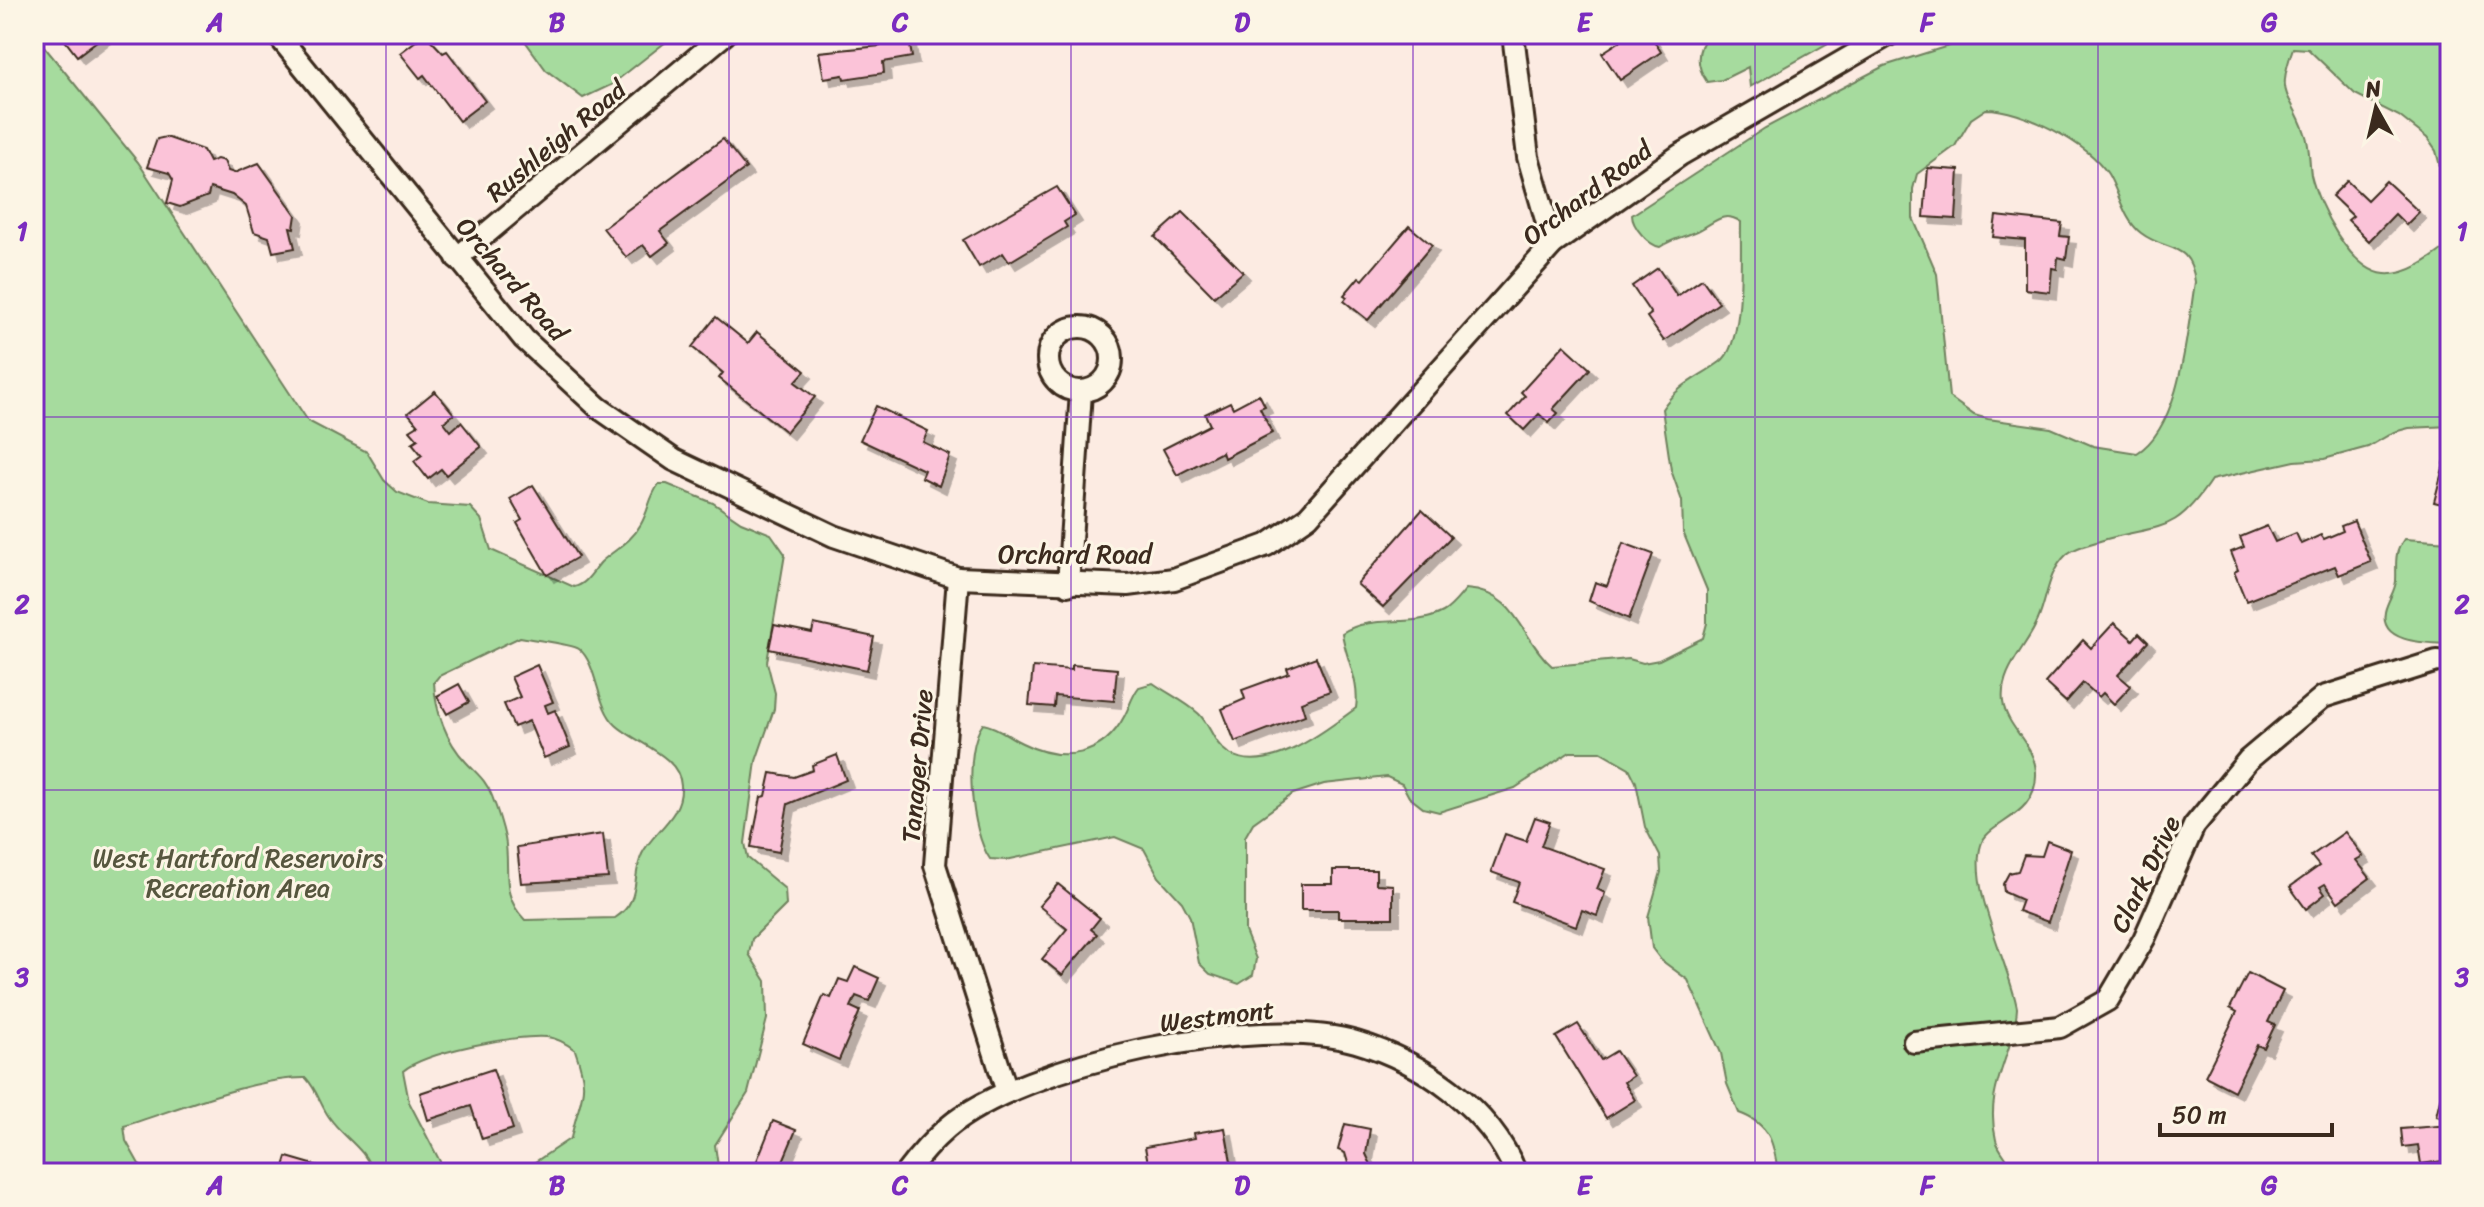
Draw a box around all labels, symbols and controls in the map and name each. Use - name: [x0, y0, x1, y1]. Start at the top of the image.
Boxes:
- text: A: [205, 0, 224, 45]
- text: B: [549, 0, 566, 45]
- text: C: [891, 0, 909, 45]
- text: D: [1234, 0, 1250, 45]
- text: E: [1577, 0, 1594, 45]
- text: F: [1919, 0, 1936, 45]
- text: G: [2261, 0, 2278, 45]
- street label: Rushleigh Road: [475, 66, 639, 214]
- north arrow: [2336, 68, 2416, 148]
- text: N: [2362, 68, 2384, 109]
- street label: Orchard Road: [1512, 127, 1664, 258]
- street label: Orchard Road: [444, 206, 581, 354]
- text: 1: [16, 208, 28, 254]
- text: 1: [2456, 208, 2468, 254]
- street label: Orchard Road: [998, 531, 1154, 577]
- text: 2: [13, 581, 30, 627]
- text: 2: [2453, 581, 2470, 627]
- street label: Tanager Drive: [887, 687, 947, 845]
- street label: Clark Drive: [2097, 807, 2193, 941]
- park label: West Hartford Reservoirs Recreation Area: [93, 835, 384, 911]
- text: 3: [14, 954, 30, 1000]
- text: 3: [2454, 954, 2470, 1000]
- street label: Westmont: [1157, 986, 1277, 1046]
- scale bar: [2160, 1087, 2332, 1137]
- text: 50 m: [2172, 1094, 2227, 1136]
- text: A: [205, 1162, 224, 1207]
- text: B: [549, 1162, 566, 1207]
- text: C: [891, 1162, 909, 1207]
- text: D: [1234, 1162, 1250, 1207]
- text: E: [1577, 1162, 1594, 1207]
- text: F: [1919, 1162, 1936, 1207]
- text: G: [2261, 1162, 2278, 1207]

